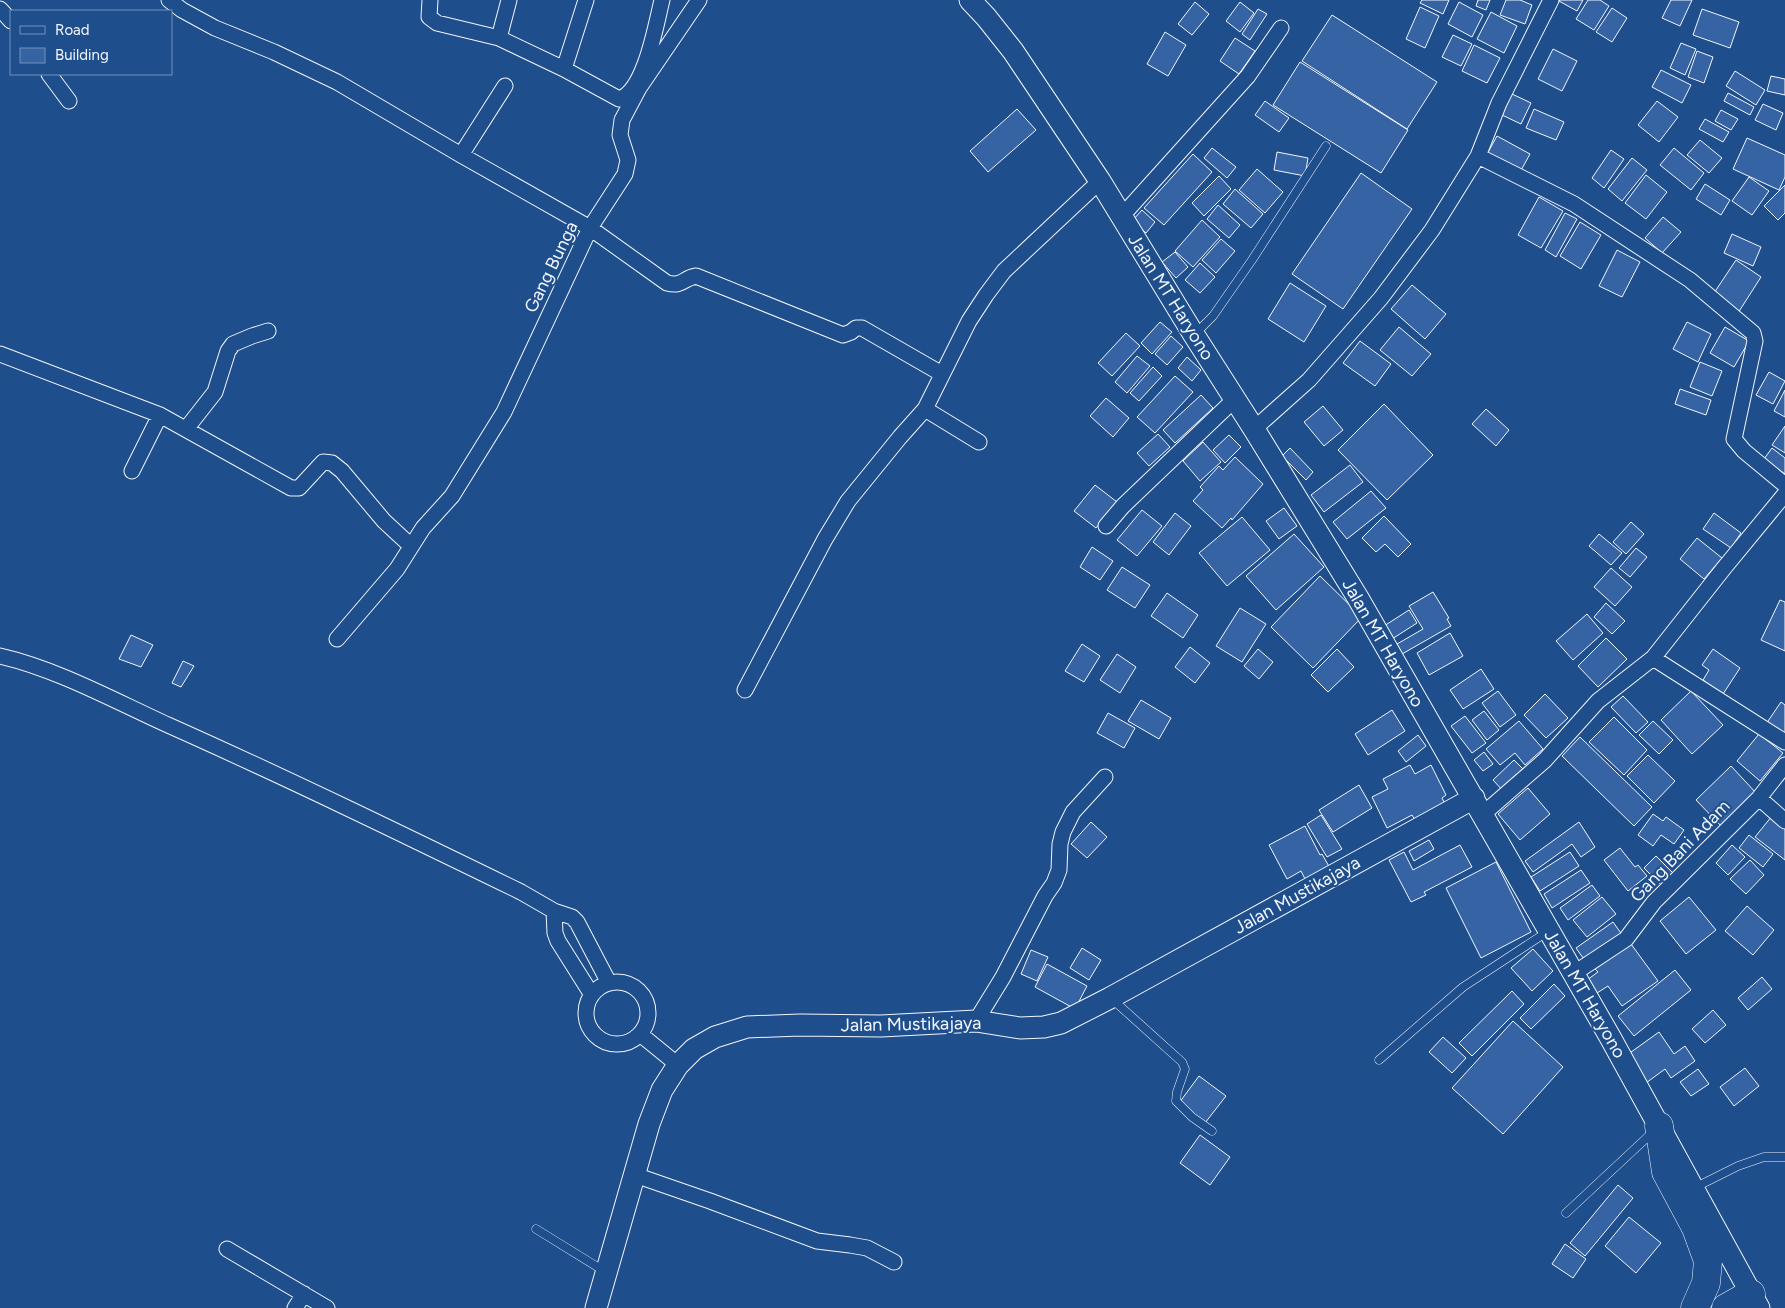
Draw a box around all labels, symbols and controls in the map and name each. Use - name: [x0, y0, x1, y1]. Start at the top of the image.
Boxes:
- legend: [10, 10, 172, 75]
- text: Road: [55, 21, 90, 39]
- text: Building: [55, 46, 109, 64]
- street label: Gang Bunga: [519, 218, 583, 316]
- street label: Jalan MT Haryono: [1123, 230, 1219, 364]
- street label: Jalan MT Haryono: [1337, 575, 1429, 711]
- street label: Gang Bani Adam: [1626, 795, 1734, 907]
- street label: Jalan Mustikajaya: [1230, 851, 1364, 939]
- street label: Jalan MT Haryono: [1539, 926, 1631, 1062]
- street label: Jalan Mustikajaya: [840, 1012, 982, 1036]

